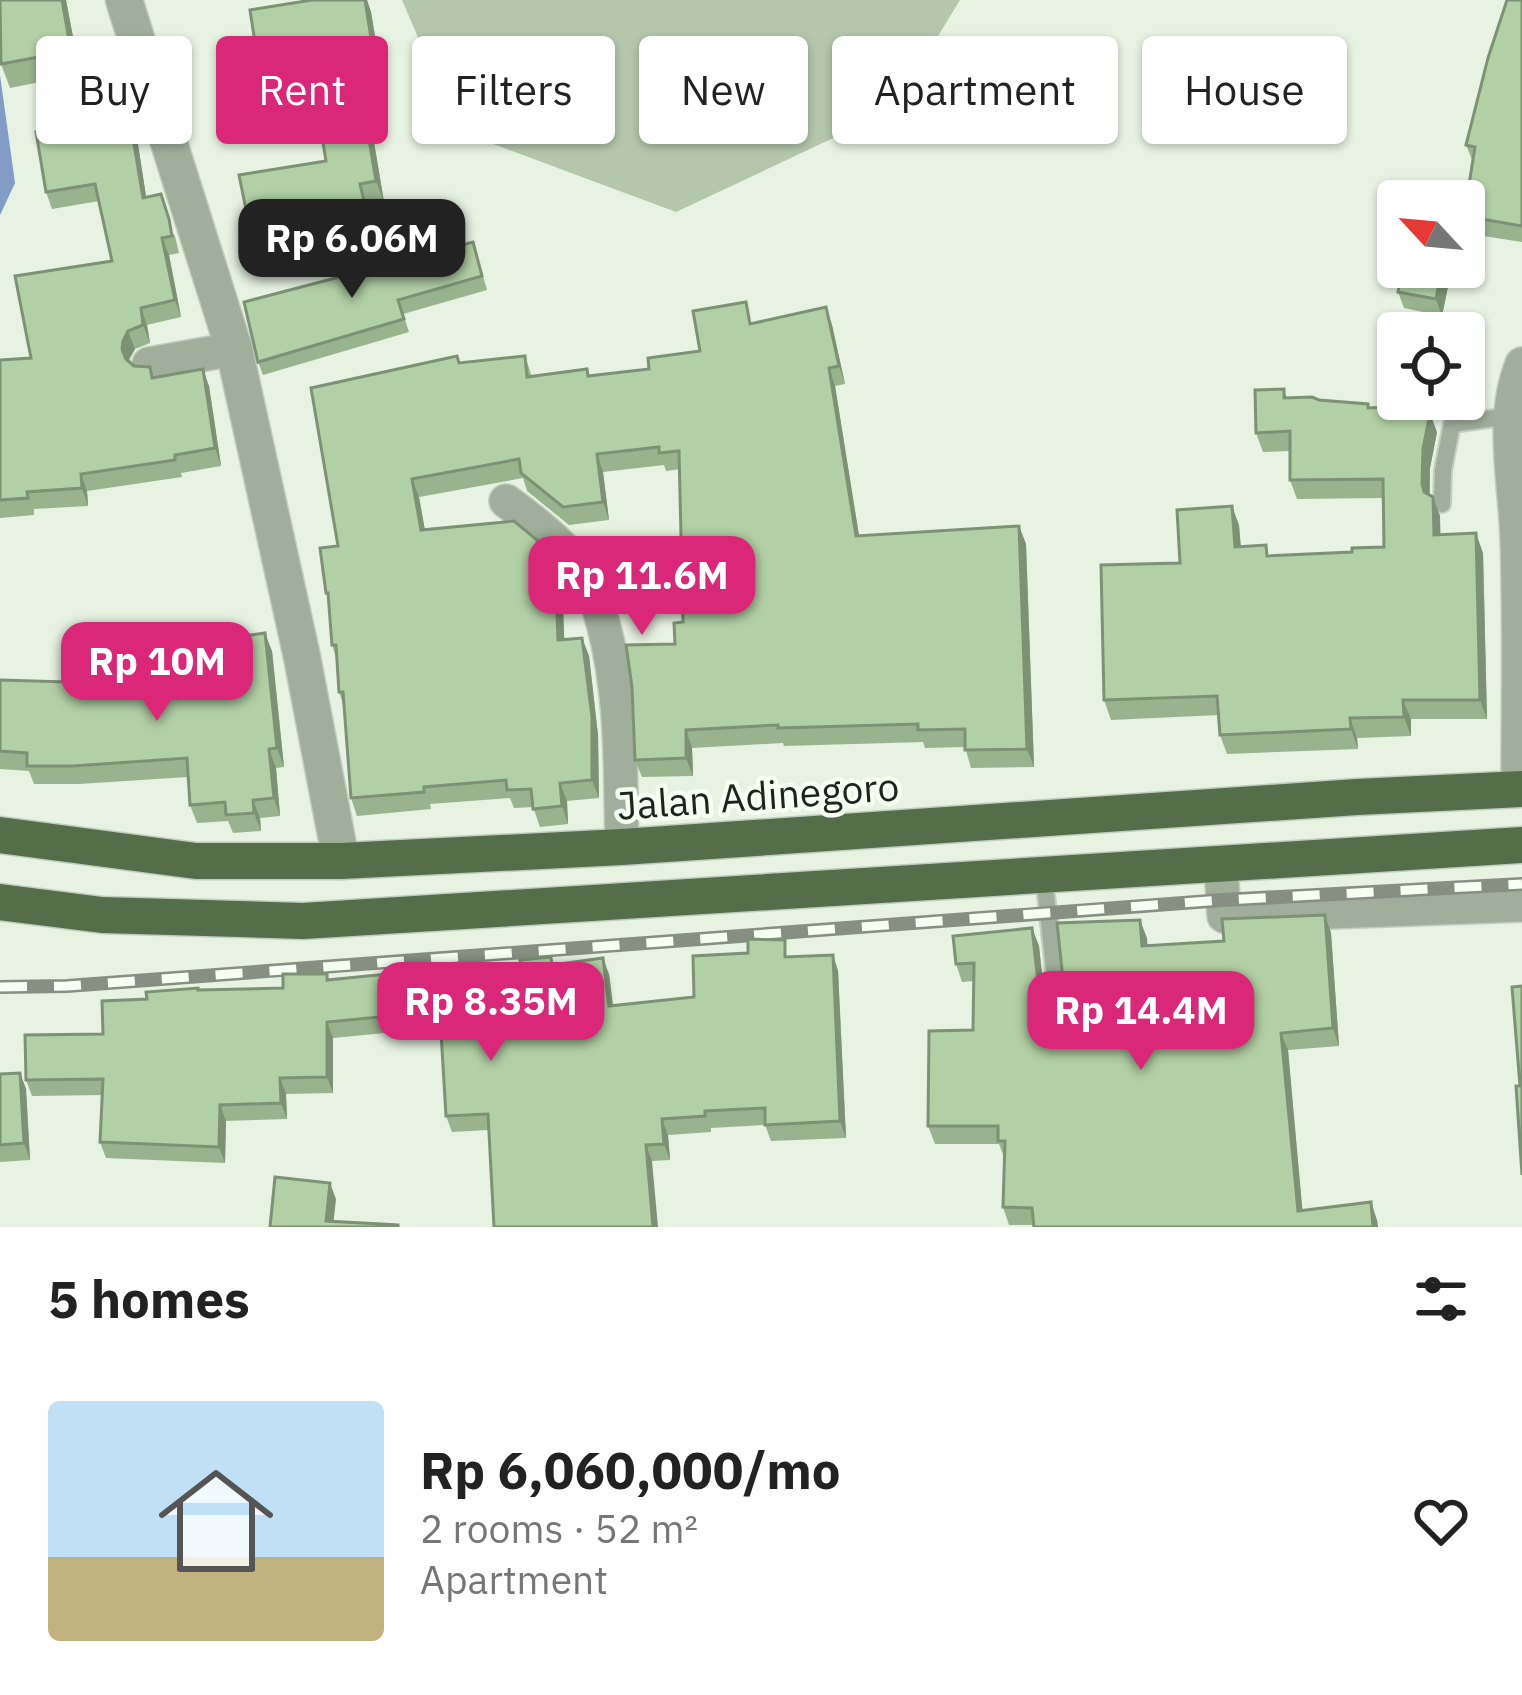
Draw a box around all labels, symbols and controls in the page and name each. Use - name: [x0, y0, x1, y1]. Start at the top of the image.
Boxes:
- chip: Buy: [36, 36, 192, 144]
- chip: Rent: [216, 36, 388, 144]
- chip: Filters: [412, 36, 615, 144]
- chip: New: [639, 36, 808, 144]
- chip: Apartment: [832, 36, 1118, 144]
- chip: House: [1142, 36, 1347, 144]
- north arrow: [1377, 180, 1485, 288]
- map controls: [1377, 180, 1485, 420]
- pin: Rp 6.06M: [228, 199, 476, 301]
- text: Rp 6.06M: [265, 212, 439, 263]
- button: locate: [1377, 312, 1485, 420]
- pin: Rp 11.6M: [518, 536, 766, 638]
- text: Rp 11.6M: [555, 549, 729, 600]
- pin: Rp 10M: [59, 622, 255, 724]
- text: Rp 10M: [88, 635, 226, 686]
- street label: Jalan Adinegoro: [615, 760, 901, 831]
- pin: Rp 8.35M: [367, 962, 615, 1064]
- pin: Rp 14.4M: [1017, 971, 1265, 1073]
- text: Rp 8.35M: [404, 975, 578, 1026]
- text: Rp 14.4M: [1054, 984, 1228, 1035]
- text: 5 homes: [48, 1266, 250, 1332]
- icon: filters: [1408, 1266, 1474, 1332]
- text: Rp 6,060,000/mo: [420, 1437, 841, 1503]
- icon: home: [144, 1449, 288, 1593]
- icon: heart: [1408, 1488, 1474, 1554]
- text: 2 rooms · 52 m²: [420, 1503, 698, 1554]
- text: Apartment: [420, 1554, 608, 1605]

